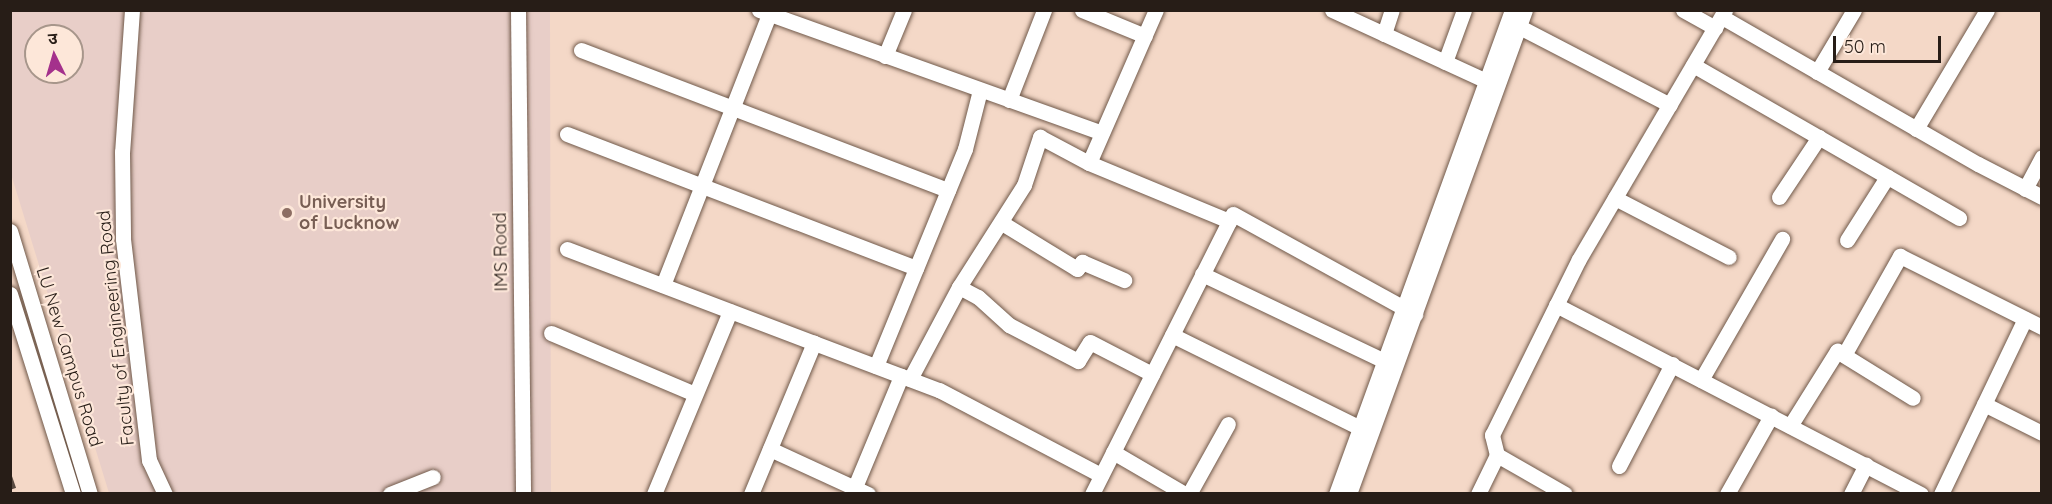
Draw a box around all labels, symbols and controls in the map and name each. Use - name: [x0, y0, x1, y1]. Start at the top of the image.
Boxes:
- north arrow: [24, 24, 84, 84]
- scale bar: [1836, 24, 1944, 62]
- text: उ: [47, 28, 58, 48]
- text: 50 m: [1844, 35, 1886, 58]
- place label: University of Lucknow: [299, 192, 399, 234]
- marker: University of Lucknow: [280, 206, 294, 220]
- street label: Faculty of Engineering Road: [93, 209, 139, 447]
- street label: IMS Road: [490, 212, 512, 292]
- street label: LU New Campus Road: [31, 264, 107, 450]

